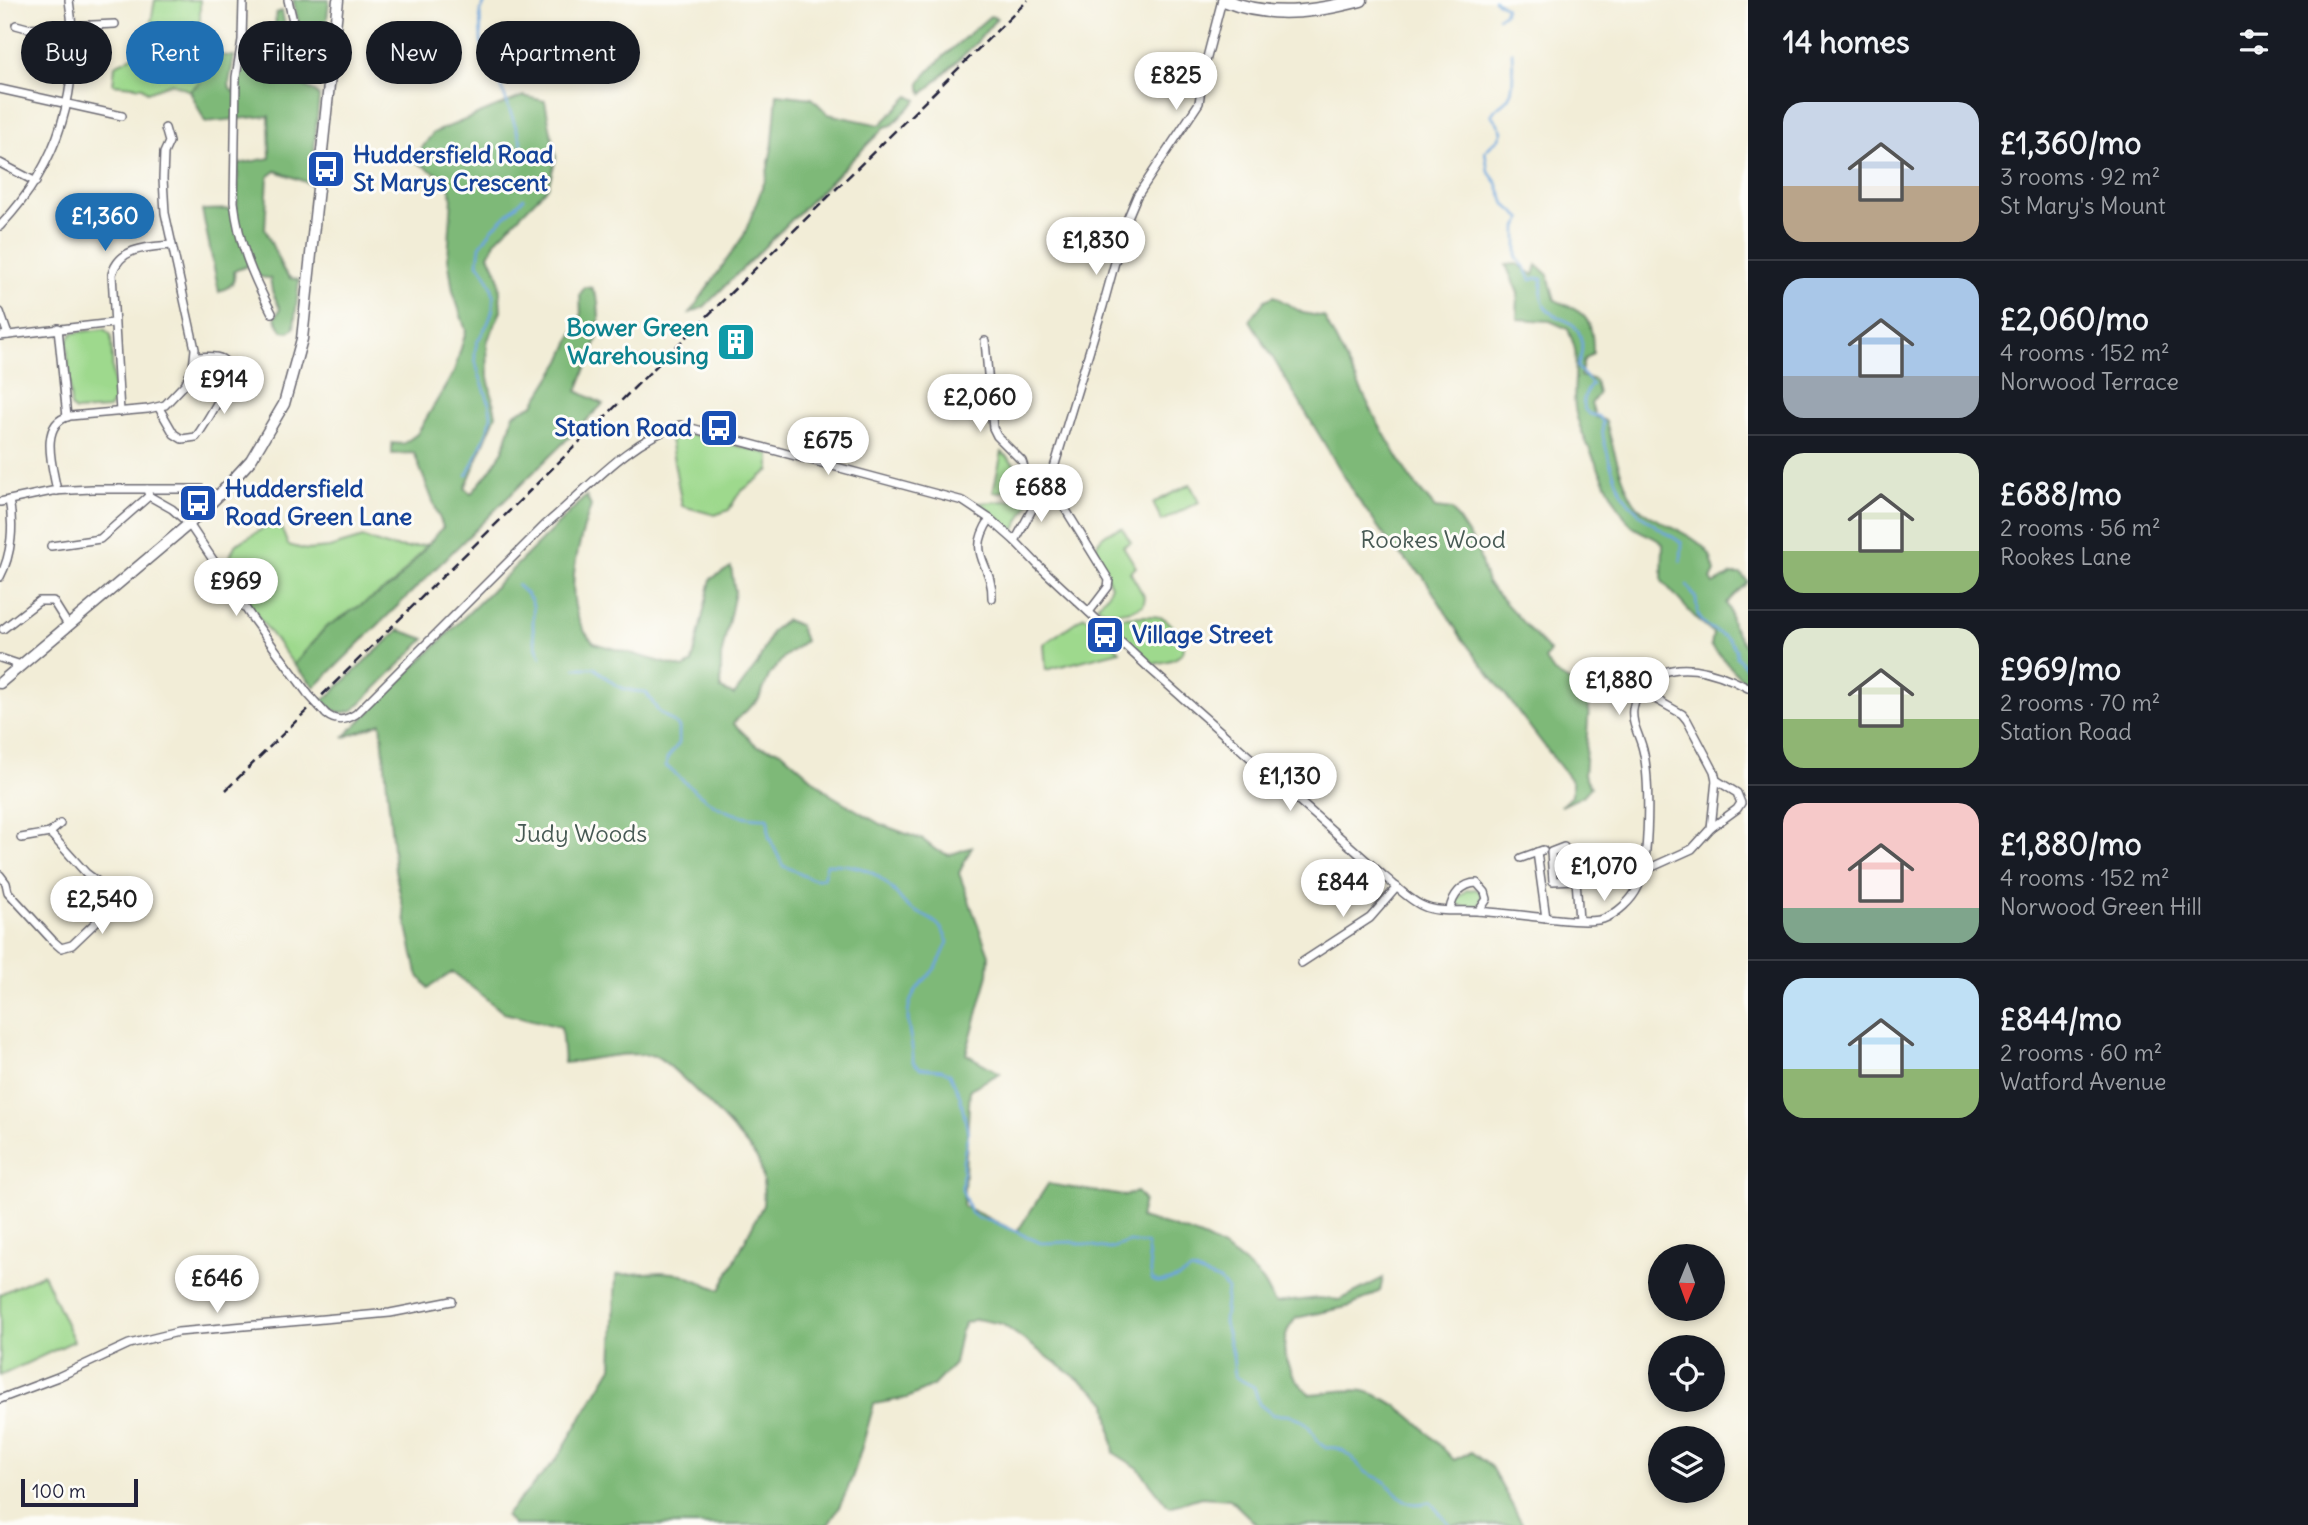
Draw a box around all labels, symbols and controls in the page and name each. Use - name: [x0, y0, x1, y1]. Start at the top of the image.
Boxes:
- chip: Buy: [21, 21, 112, 84]
- chip: Rent: [126, 21, 224, 84]
- chip: Filters: [238, 21, 352, 84]
- chip: New: [366, 21, 462, 84]
- chip: Apartment: [476, 21, 640, 84]
- text: 14 homes: [1783, 23, 1910, 61]
- icon: filters: [2235, 23, 2273, 61]
- pin: £825: [1135, 52, 1217, 112]
- text: £825: [1150, 60, 1202, 89]
- text: £1,360/mo: [2000, 124, 2141, 162]
- icon: home: [1839, 130, 1923, 214]
- place label: Huddersfield Road St Marys Crescent: [353, 139, 554, 197]
- bus stop icon: Huddersfield Road St Marys Crescent: [305, 148, 347, 190]
- text: 3 rooms · 92 m²: [2000, 162, 2160, 191]
- text: St Mary's Mount: [2000, 191, 2166, 220]
- pin: £1,360: [48, 194, 162, 253]
- text: £1,360: [71, 201, 139, 230]
- pin: £1,830: [1039, 218, 1153, 277]
- text: £1,830: [1062, 225, 1130, 254]
- text: £2,060/mo: [2000, 300, 2149, 338]
- icon: home: [1839, 306, 1923, 390]
- place label: Bower Green Warehousing: [566, 312, 709, 370]
- building icon: Bower Green Warehousing: [715, 321, 757, 363]
- text: 4 rooms · 152 m²: [2000, 338, 2170, 367]
- pin: £914: [183, 356, 265, 416]
- text: £914: [200, 364, 248, 393]
- text: Norwood Terrace: [2000, 367, 2179, 396]
- pin: £2,060: [923, 374, 1037, 434]
- text: £2,060: [943, 382, 1017, 411]
- bus stop icon: Station Road: [698, 407, 740, 449]
- place label: Station Road: [554, 412, 692, 442]
- pin: £675: [787, 418, 869, 477]
- text: £675: [803, 425, 853, 454]
- pin: £688: [1000, 464, 1082, 524]
- text: £688: [1015, 472, 1067, 501]
- place label: Huddersfield Road Green Lane: [225, 473, 412, 531]
- text: £688/mo: [2000, 475, 2122, 513]
- icon: home: [1839, 481, 1923, 565]
- bus stop icon: Huddersfield Road Green Lane: [177, 482, 219, 524]
- text: 2 rooms · 56 m²: [2000, 513, 2161, 542]
- park label: Rookes Wood: [1360, 524, 1506, 554]
- text: Rookes Lane: [2000, 542, 2131, 571]
- pin: £969: [195, 558, 277, 618]
- text: £969: [210, 566, 262, 595]
- bus stop icon: Village Street: [1084, 614, 1126, 656]
- place label: Village Street: [1132, 619, 1274, 649]
- text: £969/mo: [2000, 650, 2121, 688]
- icon: home: [1839, 656, 1923, 740]
- pin: £1,880: [1562, 658, 1676, 717]
- text: £1,880: [1585, 665, 1653, 694]
- text: 2 rooms · 70 m²: [2000, 688, 2160, 717]
- text: Station Road: [2000, 717, 2132, 746]
- pin: £1,130: [1233, 754, 1347, 813]
- text: £1,130: [1259, 761, 1321, 790]
- park label: Judy Woods: [515, 818, 647, 848]
- text: £1,880/mo: [2000, 825, 2142, 863]
- icon: home: [1839, 831, 1923, 915]
- pin: £1,070: [1547, 844, 1661, 903]
- text: £1,070: [1570, 851, 1638, 880]
- pin: £844: [1302, 860, 1384, 919]
- text: 4 rooms · 152 m²: [2000, 863, 2170, 892]
- text: £844: [1317, 867, 1369, 896]
- pin: £2,540: [45, 876, 159, 936]
- text: £2,540: [66, 884, 138, 913]
- text: Norwood Green Hill: [2000, 892, 2202, 921]
- text: £844/mo: [2000, 1000, 2122, 1038]
- icon: home: [1839, 1006, 1923, 1090]
- text: 2 rooms · 60 m²: [2000, 1038, 2162, 1067]
- text: Watford Avenue: [2000, 1067, 2166, 1096]
- north arrow: [1648, 1244, 1726, 1321]
- map controls: [1648, 1244, 1725, 1503]
- pin: £646: [176, 1256, 258, 1315]
- text: £646: [191, 1263, 243, 1292]
- button: locate: [1648, 1335, 1725, 1412]
- button: layers: [1648, 1426, 1725, 1503]
- scale bar: [21, 1476, 138, 1508]
- text: 100 m: [32, 1479, 86, 1503]

